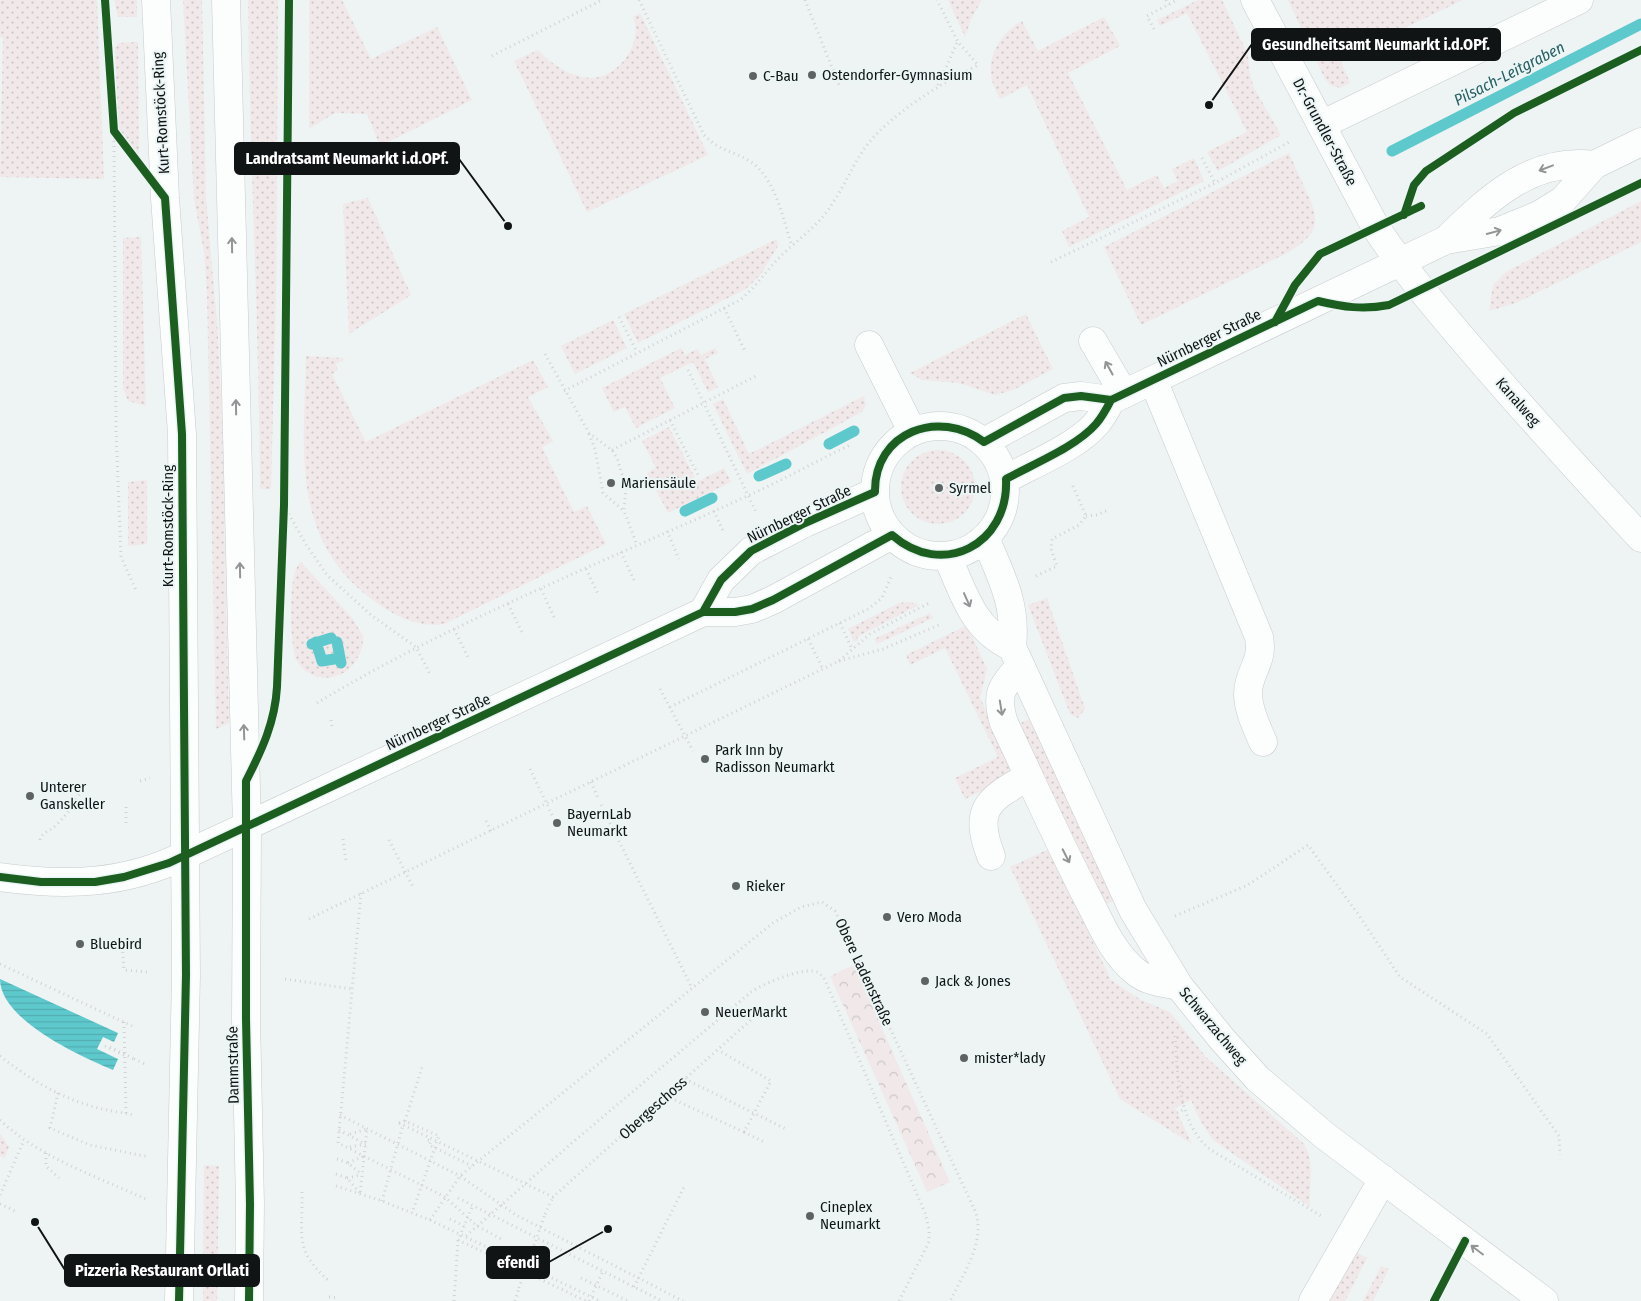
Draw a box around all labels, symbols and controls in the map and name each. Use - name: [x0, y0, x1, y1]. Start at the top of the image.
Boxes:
- callout: Gesundheitsamt Neumarkt i.d.OPf.: [1252, 29, 1500, 60]
- text: Gesundheitsamt Neumarkt i.d.OPf.: [1262, 35, 1490, 54]
- water label: Pilsach-Leitgraben: [1451, 37, 1568, 110]
- street label: Kurt-Romstöck-Ring: [149, 51, 173, 175]
- place label: Ostendorfer-Gymnasium: [822, 66, 973, 84]
- place label: C-Bau: [763, 67, 799, 85]
- marker: Ostendorfer-Gymnasium: [806, 69, 818, 81]
- marker: C-Bau: [747, 70, 759, 82]
- street label: Dr.-Grundler-Straße: [1289, 75, 1361, 189]
- callout: Landratsamt Neumarkt i.d.OPf.: [235, 143, 459, 174]
- text: Landratsamt Neumarkt i.d.OPf.: [245, 149, 449, 168]
- one-way arrow: [1539, 164, 1555, 173]
- one-way arrow: [1485, 227, 1501, 236]
- one-way arrow: [228, 237, 237, 253]
- street label: Nürnberger Straße: [1154, 305, 1264, 371]
- one-way arrow: [1103, 361, 1113, 375]
- street label: Kanalweg: [1492, 374, 1544, 430]
- one-way arrow: [232, 399, 241, 415]
- street label: Kurt-Romstöck-Ring: [159, 465, 177, 587]
- place label: Mariensäule: [621, 474, 696, 492]
- marker: Mariensäule: [605, 477, 617, 489]
- place label: Syrmel: [949, 479, 991, 497]
- street label: Nürnberger Straße: [744, 481, 854, 547]
- marker: Syrmel: [933, 482, 945, 494]
- one-way arrow: [236, 562, 245, 578]
- one-way arrow: [962, 592, 972, 607]
- street label: Nürnberger Straße: [383, 690, 493, 754]
- one-way arrow: [996, 699, 1006, 715]
- one-way arrow: [240, 724, 249, 740]
- place label: Park Inn by Radisson Neumarkt: [715, 741, 835, 776]
- marker: Park Inn by Radisson Neumarkt: [699, 753, 711, 765]
- place label: Unterer Ganskeller: [40, 778, 106, 813]
- marker: Unterer Ganskeller: [24, 790, 36, 802]
- place label: BayernLab Neumarkt: [567, 805, 631, 840]
- marker: BayernLab Neumarkt: [551, 817, 563, 829]
- one-way arrow: [1062, 848, 1071, 863]
- place label: Rieker: [746, 877, 786, 895]
- marker: Rieker: [730, 880, 742, 892]
- place label: Vero Moda: [897, 908, 962, 926]
- marker: Vero Moda: [881, 911, 893, 923]
- street label: Obere Ladenstraße: [831, 915, 897, 1029]
- place label: Bluebird: [90, 935, 142, 953]
- marker: Bluebird: [74, 938, 86, 950]
- place label: Jack & Jones: [935, 972, 1011, 990]
- marker: Jack & Jones: [919, 975, 931, 987]
- street label: Schwarzachweg: [1175, 984, 1251, 1068]
- place label: NeuerMarkt: [715, 1003, 787, 1021]
- marker: NeuerMarkt: [699, 1006, 711, 1018]
- street label: Dammstraße: [223, 1026, 243, 1104]
- place label: mister*lady: [974, 1049, 1046, 1067]
- marker: mister*lady: [958, 1052, 970, 1064]
- street label: Obergeschoss: [615, 1073, 691, 1143]
- place label: Cineplex Neumarkt: [820, 1198, 880, 1233]
- marker: Cineplex Neumarkt: [804, 1210, 816, 1222]
- one-way arrow: [1471, 1244, 1484, 1255]
- callout: efendi: [487, 1247, 549, 1278]
- text: efendi: [497, 1253, 539, 1272]
- callout: Pizzeria Restaurant Orllati: [65, 1255, 259, 1286]
- text: Pizzeria Restaurant Orllati: [75, 1261, 249, 1280]

